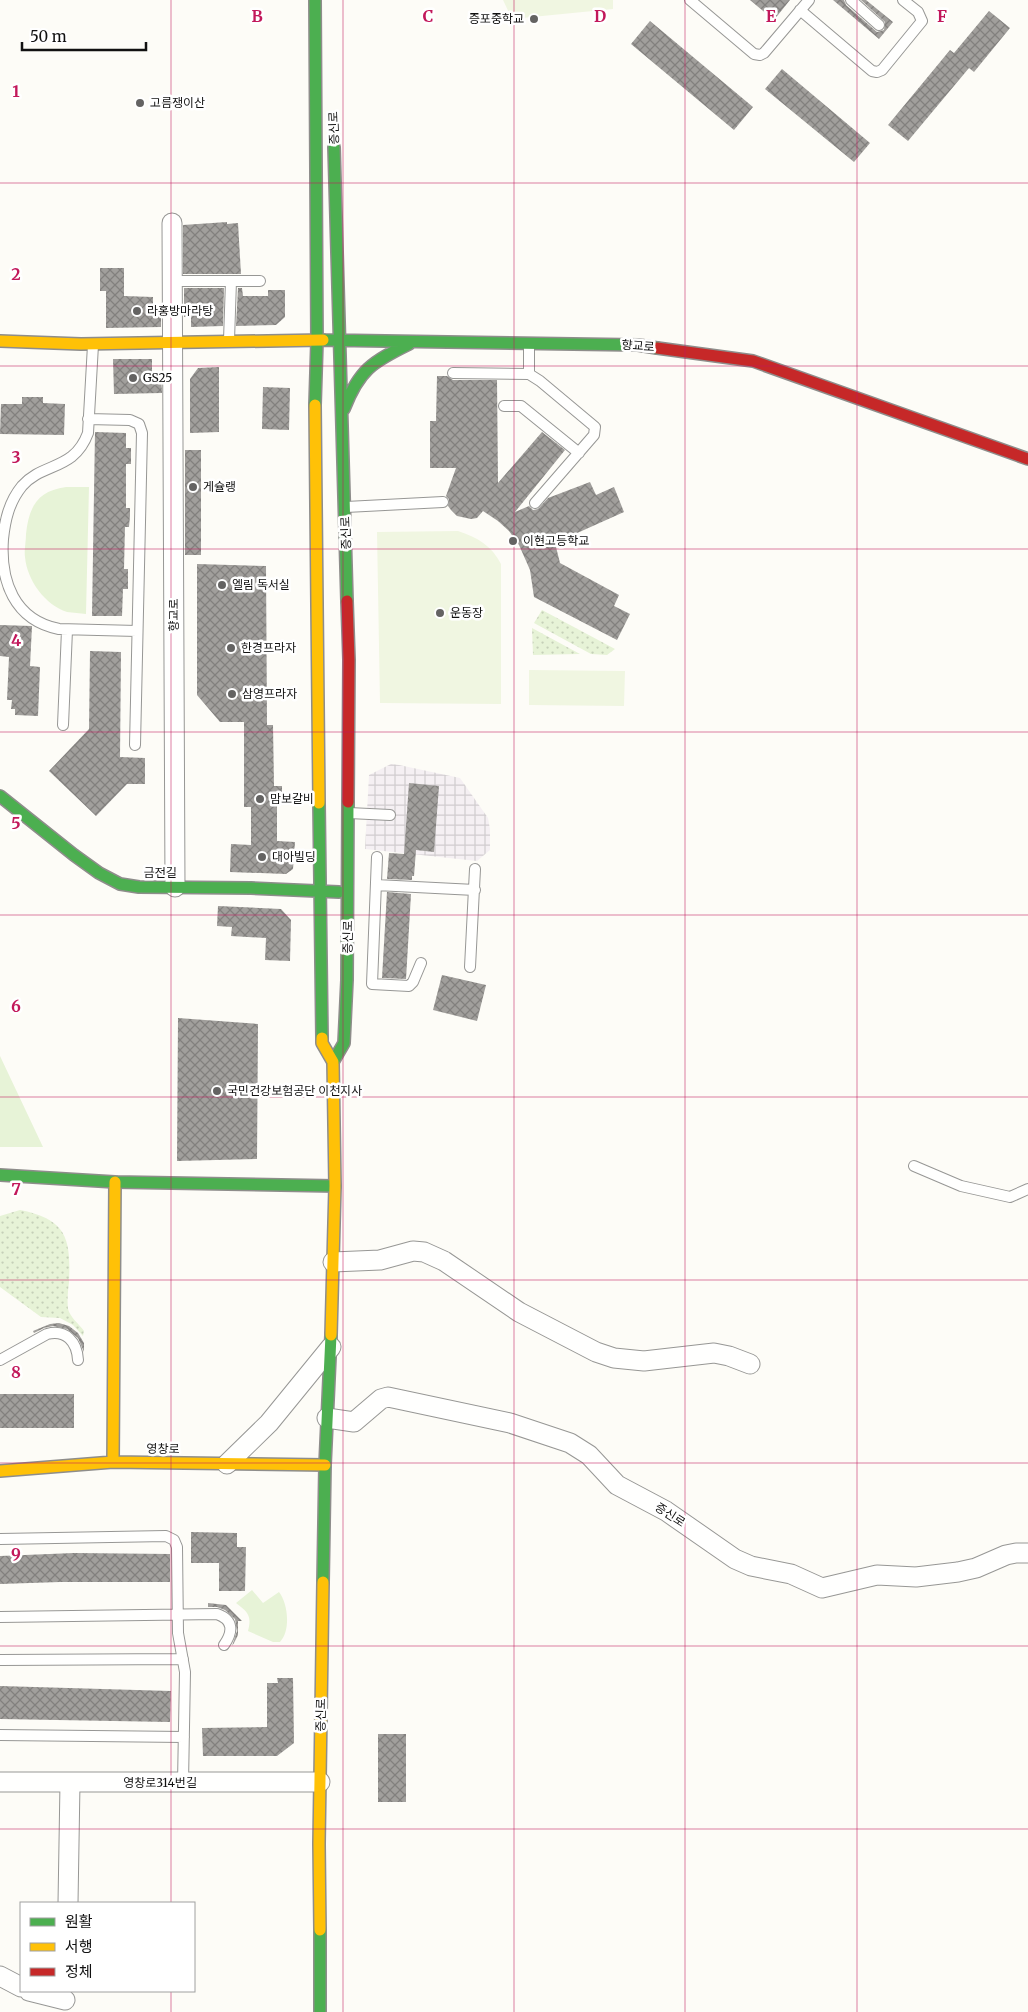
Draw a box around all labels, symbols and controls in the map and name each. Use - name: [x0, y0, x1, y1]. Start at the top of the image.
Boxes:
- text: B: [251, 6, 263, 26]
- text: C: [423, 6, 433, 26]
- text: D: [594, 6, 606, 26]
- text: E: [766, 6, 777, 26]
- text: F: [937, 6, 947, 26]
- place label: 증포중학교: [469, 11, 524, 26]
- marker: 증포중학교: [528, 13, 540, 25]
- scale bar: [22, 20, 146, 52]
- text: 50 m: [30, 27, 67, 46]
- text: 1: [12, 81, 20, 101]
- place label: 고름쟁이산: [150, 95, 205, 110]
- marker: 고름쟁이산: [134, 97, 146, 109]
- street label: 증신로: [325, 111, 342, 145]
- text: 2: [11, 264, 21, 284]
- place label: 라홍방마라탕: [147, 303, 213, 318]
- marker: 라홍방마라탕: [131, 305, 143, 317]
- street label: 향교로: [621, 337, 655, 354]
- place label: GS25: [143, 370, 172, 385]
- marker: GS25: [127, 372, 139, 384]
- text: 3: [11, 447, 21, 467]
- place label: 게슐랭: [203, 479, 236, 494]
- marker: 게슐랭: [187, 481, 199, 493]
- street label: 증신로: [337, 516, 354, 550]
- place label: 이현고등학교: [523, 533, 589, 548]
- marker: 이현고등학교: [507, 535, 519, 547]
- place label: 엘림 독서실: [232, 577, 290, 592]
- marker: 엘림 독서실: [216, 579, 228, 591]
- street label: 향교로: [166, 598, 181, 632]
- place label: 운동장: [450, 605, 483, 620]
- marker: 운동장: [434, 607, 446, 619]
- text: 4: [11, 630, 21, 650]
- place label: 한경프라자: [241, 640, 296, 655]
- marker: 한경프라자: [225, 642, 237, 654]
- place label: 삼영프라자: [242, 686, 297, 701]
- marker: 삼영프라자: [226, 688, 238, 700]
- place label: 맘보갈비: [270, 791, 314, 806]
- marker: 맘보갈비: [254, 793, 266, 805]
- text: 5: [11, 813, 21, 833]
- place label: 대아빌딩: [272, 849, 316, 864]
- marker: 대아빌딩: [256, 851, 268, 863]
- street label: 금전길: [143, 865, 177, 880]
- street label: 증신로: [340, 920, 355, 954]
- text: 6: [11, 996, 21, 1016]
- place label: 국민건강보험공단 이천지사: [227, 1083, 362, 1098]
- marker: 국민건강보험공단 이천지사: [211, 1085, 223, 1097]
- text: 7: [11, 1179, 21, 1199]
- text: 8: [11, 1362, 21, 1382]
- street label: 영창로: [146, 1441, 180, 1456]
- street label: 증신로: [652, 1499, 688, 1530]
- text: 9: [11, 1544, 21, 1564]
- street label: 증신로: [313, 1698, 328, 1732]
- street label: 영창로314번길: [123, 1775, 197, 1790]
- legend: [20, 1902, 195, 1992]
- text: 원활: [65, 1912, 93, 1931]
- text: 서행: [65, 1937, 93, 1956]
- text: 정체: [65, 1962, 93, 1981]

